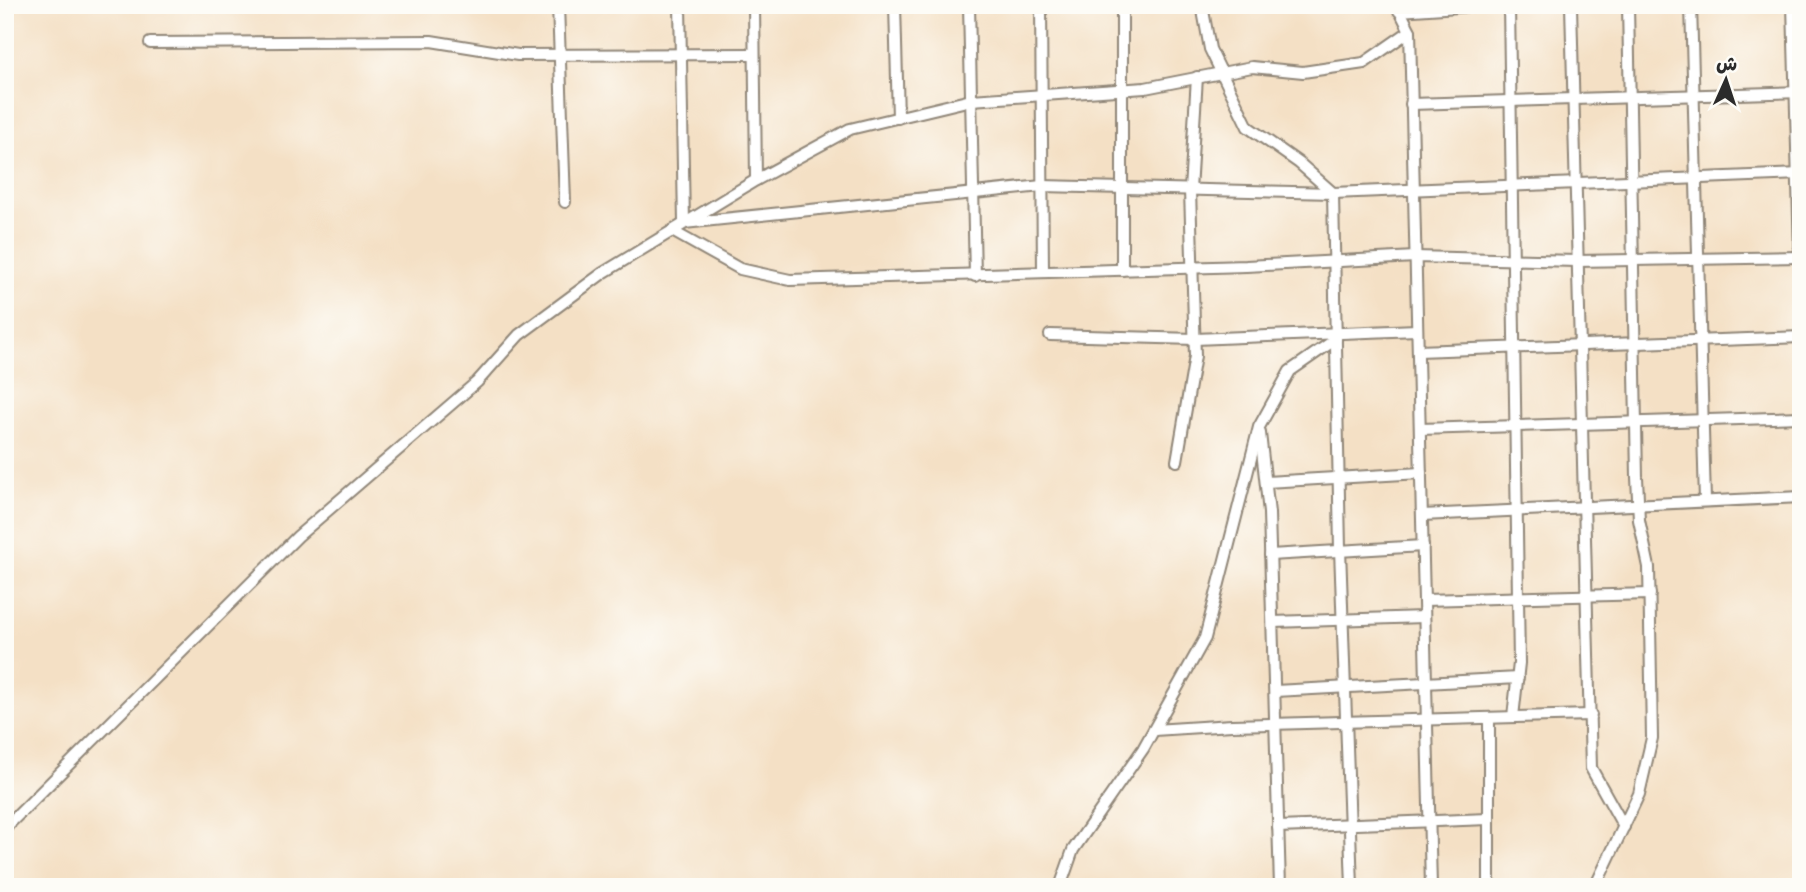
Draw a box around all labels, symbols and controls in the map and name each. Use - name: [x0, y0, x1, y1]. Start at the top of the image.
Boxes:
- north arrow: [1690, 46, 1760, 116]
- text: ش: [1716, 51, 1738, 77]

